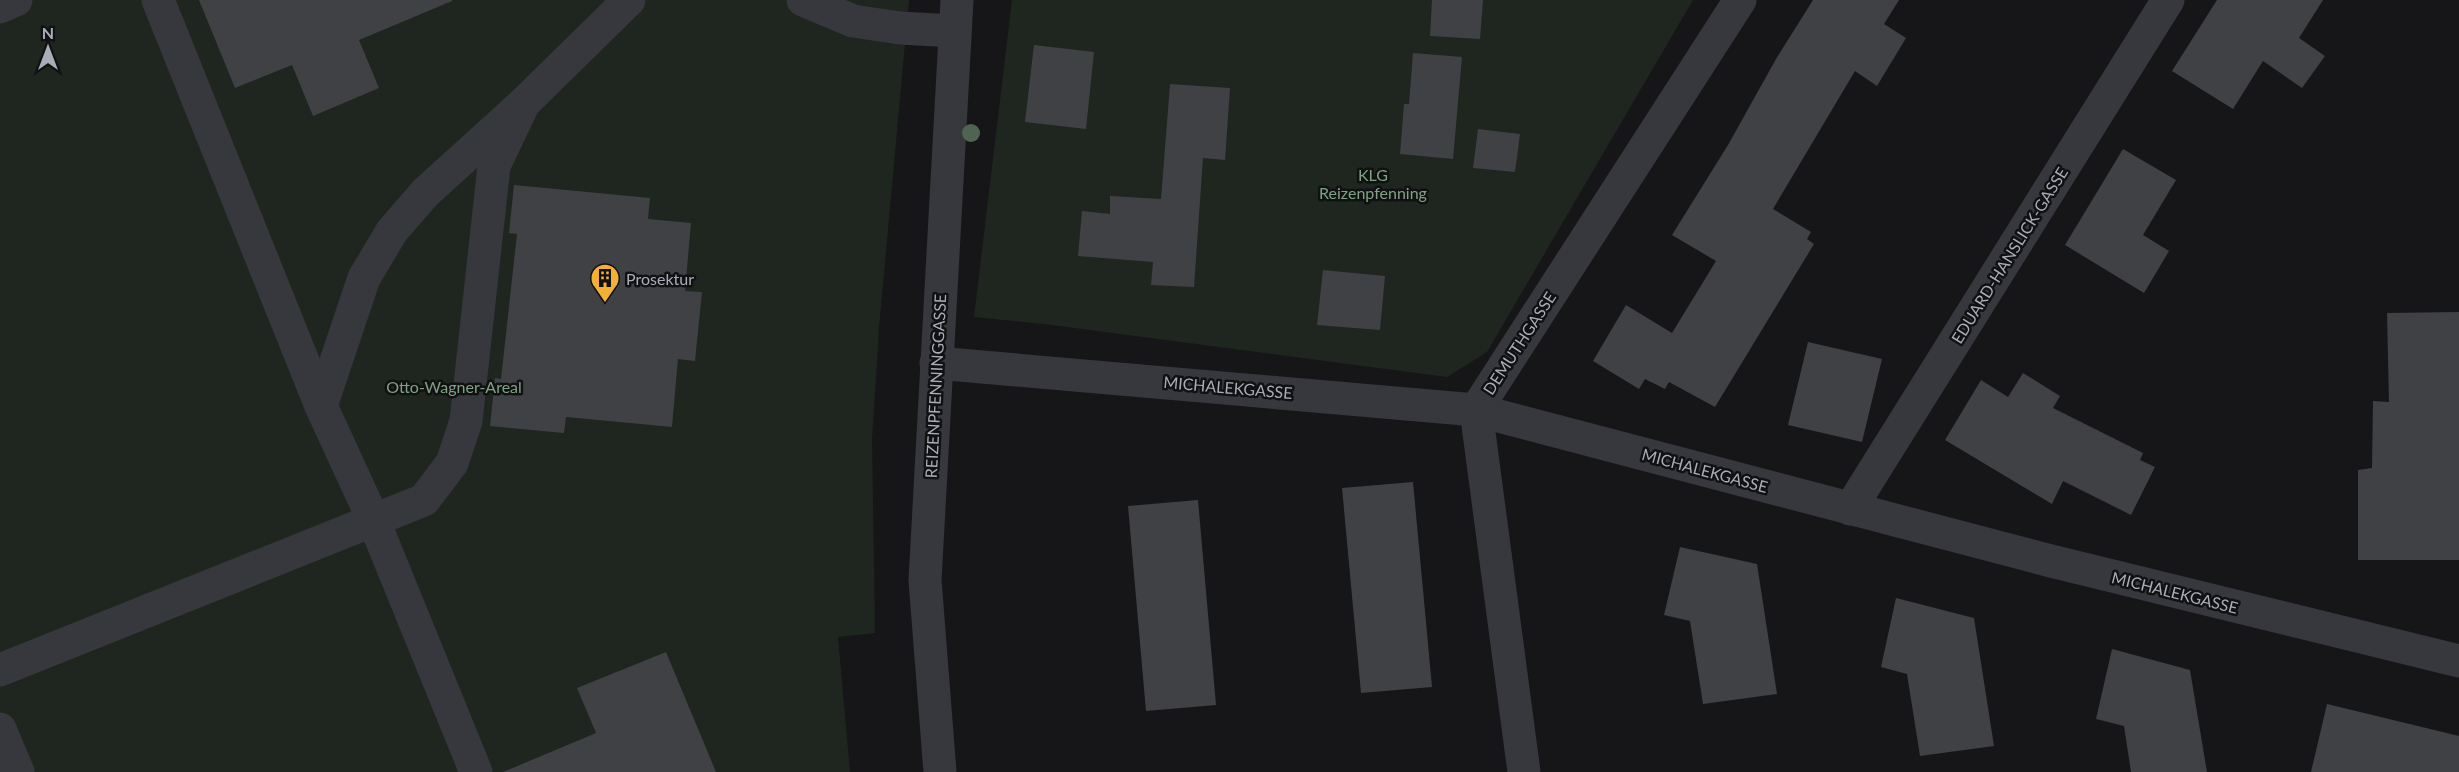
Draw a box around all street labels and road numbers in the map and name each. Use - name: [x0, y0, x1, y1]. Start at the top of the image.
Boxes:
- street label: EDUARD-HANSLICK-GASSE: [1947, 163, 2071, 347]
- street label: DEMUTHGASSE: [1479, 288, 1559, 398]
- street label: REIZENPFENNINGGASSE: [921, 293, 949, 479]
- street label: MICHALEKGASSE: [1163, 372, 1293, 402]
- street label: MICHALEKGASSE: [1640, 444, 1770, 496]
- street label: MICHALEKGASSE: [2110, 567, 2240, 617]

